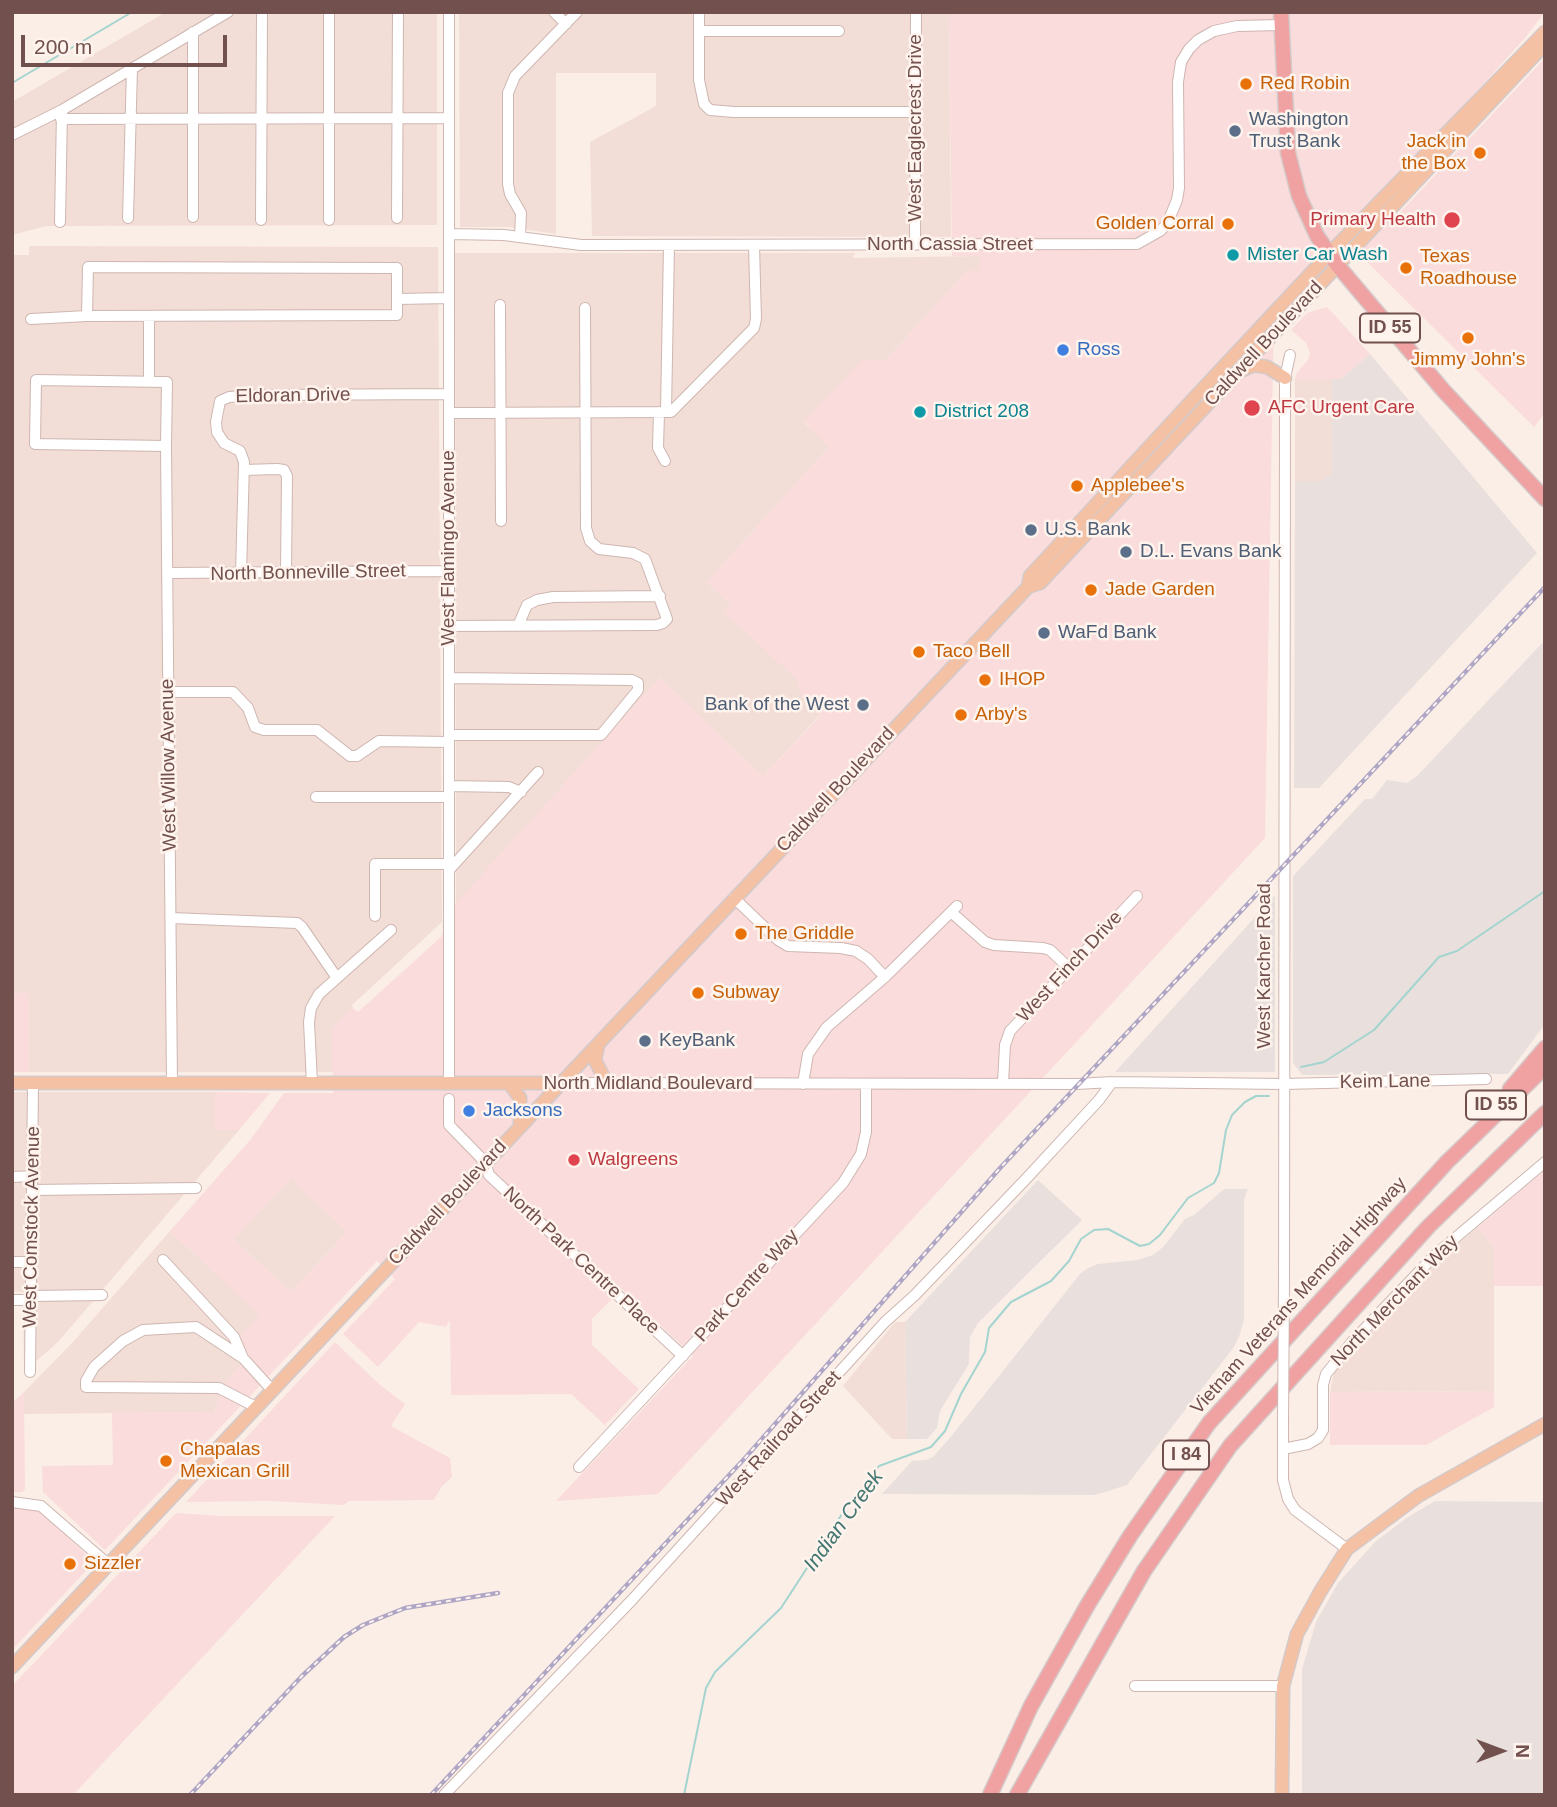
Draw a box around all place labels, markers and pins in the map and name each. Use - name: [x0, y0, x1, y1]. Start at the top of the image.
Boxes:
- place label: Red Robin: [1260, 73, 1350, 95]
- marker: Red Robin: [1238, 76, 1254, 92]
- place label: Washington Trust Bank: [1249, 109, 1349, 153]
- marker: Washington Trust Bank: [1227, 123, 1243, 139]
- place label: Jack in the Box: [1402, 131, 1466, 175]
- marker: Jack in the Box: [1472, 145, 1488, 161]
- place label: Primary Health: [1310, 209, 1436, 231]
- marker: Primary Health: [1442, 210, 1462, 230]
- place label: Golden Corral: [1096, 213, 1214, 235]
- marker: Golden Corral: [1220, 216, 1236, 232]
- place label: Mister Car Wash: [1247, 244, 1388, 266]
- place label: Texas Roadhouse: [1420, 246, 1517, 290]
- marker: Mister Car Wash: [1225, 247, 1241, 263]
- marker: Texas Roadhouse: [1398, 260, 1414, 276]
- marker: Jimmy John's: [1460, 330, 1476, 346]
- place label: Ross: [1077, 339, 1120, 361]
- marker: Ross: [1055, 342, 1071, 358]
- place label: Jimmy John's: [1411, 349, 1525, 371]
- place label: AFC Urgent Care: [1268, 397, 1415, 419]
- marker: AFC Urgent Care: [1242, 398, 1262, 418]
- place label: District 208: [934, 401, 1029, 423]
- marker: District 208: [912, 404, 928, 420]
- place label: Applebee's: [1091, 475, 1184, 497]
- marker: Applebee's: [1069, 478, 1085, 494]
- place label: U.S. Bank: [1045, 519, 1131, 541]
- marker: U.S. Bank: [1023, 522, 1039, 538]
- place label: D.L. Evans Bank: [1140, 541, 1282, 563]
- marker: D.L. Evans Bank: [1118, 544, 1134, 560]
- place label: Jade Garden: [1105, 579, 1215, 601]
- marker: Jade Garden: [1083, 582, 1099, 598]
- place label: WaFd Bank: [1058, 622, 1157, 644]
- marker: WaFd Bank: [1036, 625, 1052, 641]
- place label: Taco Bell: [933, 641, 1010, 663]
- marker: Taco Bell: [911, 644, 927, 660]
- place label: IHOP: [999, 669, 1045, 691]
- marker: IHOP: [977, 672, 993, 688]
- place label: Bank of the West: [705, 694, 849, 716]
- marker: Bank of the West: [855, 697, 871, 713]
- place label: Arby's: [975, 704, 1027, 726]
- marker: Arby's: [953, 707, 969, 723]
- place label: The Griddle: [755, 923, 854, 945]
- marker: The Griddle: [733, 926, 749, 942]
- place label: Subway: [712, 982, 780, 1004]
- marker: Subway: [690, 985, 706, 1001]
- place label: KeyBank: [659, 1030, 735, 1052]
- marker: KeyBank: [637, 1033, 653, 1049]
- place label: Jacksons: [483, 1100, 562, 1122]
- marker: Jacksons: [461, 1103, 477, 1119]
- place label: Walgreens: [588, 1149, 678, 1171]
- marker: Walgreens: [566, 1152, 582, 1168]
- place label: Chapalas Mexican Grill: [180, 1439, 290, 1483]
- marker: Chapalas Mexican Grill: [158, 1453, 174, 1469]
- place label: Sizzler: [84, 1553, 141, 1575]
- marker: Sizzler: [62, 1556, 78, 1572]

